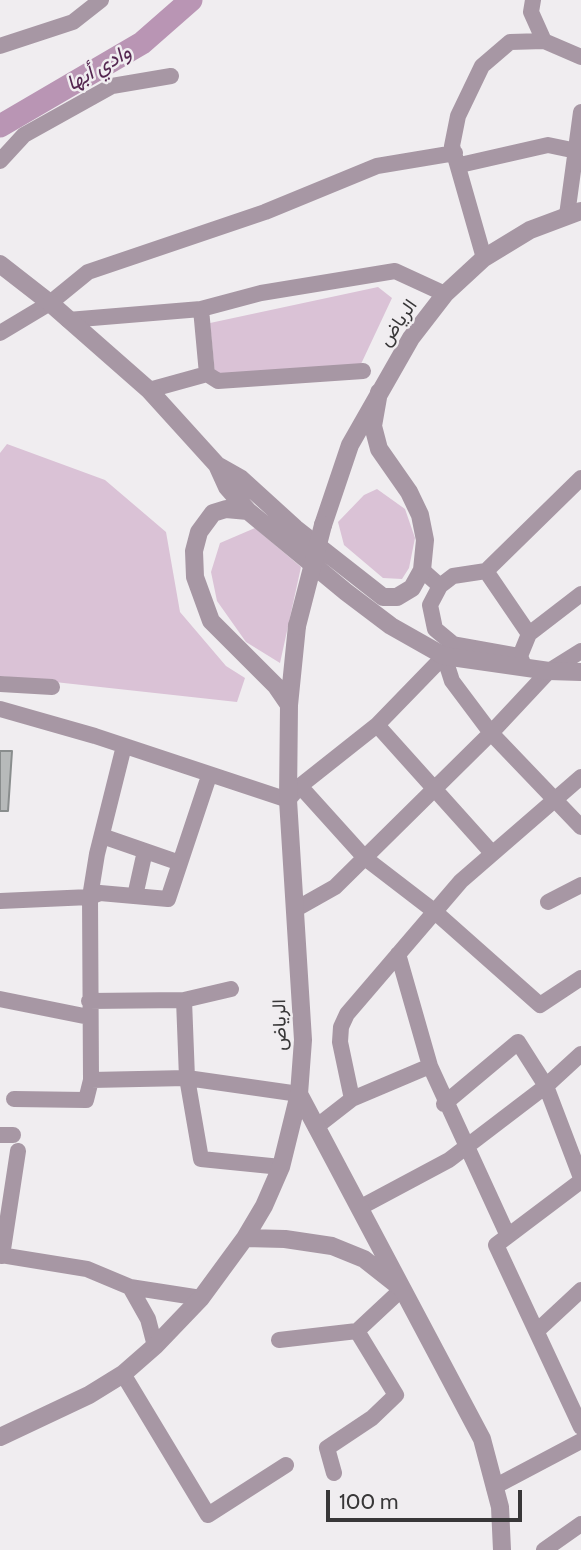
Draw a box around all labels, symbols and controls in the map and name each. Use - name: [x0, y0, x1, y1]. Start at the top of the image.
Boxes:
- water label: وادي أبها: [62, 40, 136, 96]
- street label: الرياض: [374, 295, 422, 351]
- street label: الرياض: [268, 999, 292, 1051]
- scale bar: [329, 1476, 525, 1520]
- text: 100 m: [339, 1489, 398, 1514]

